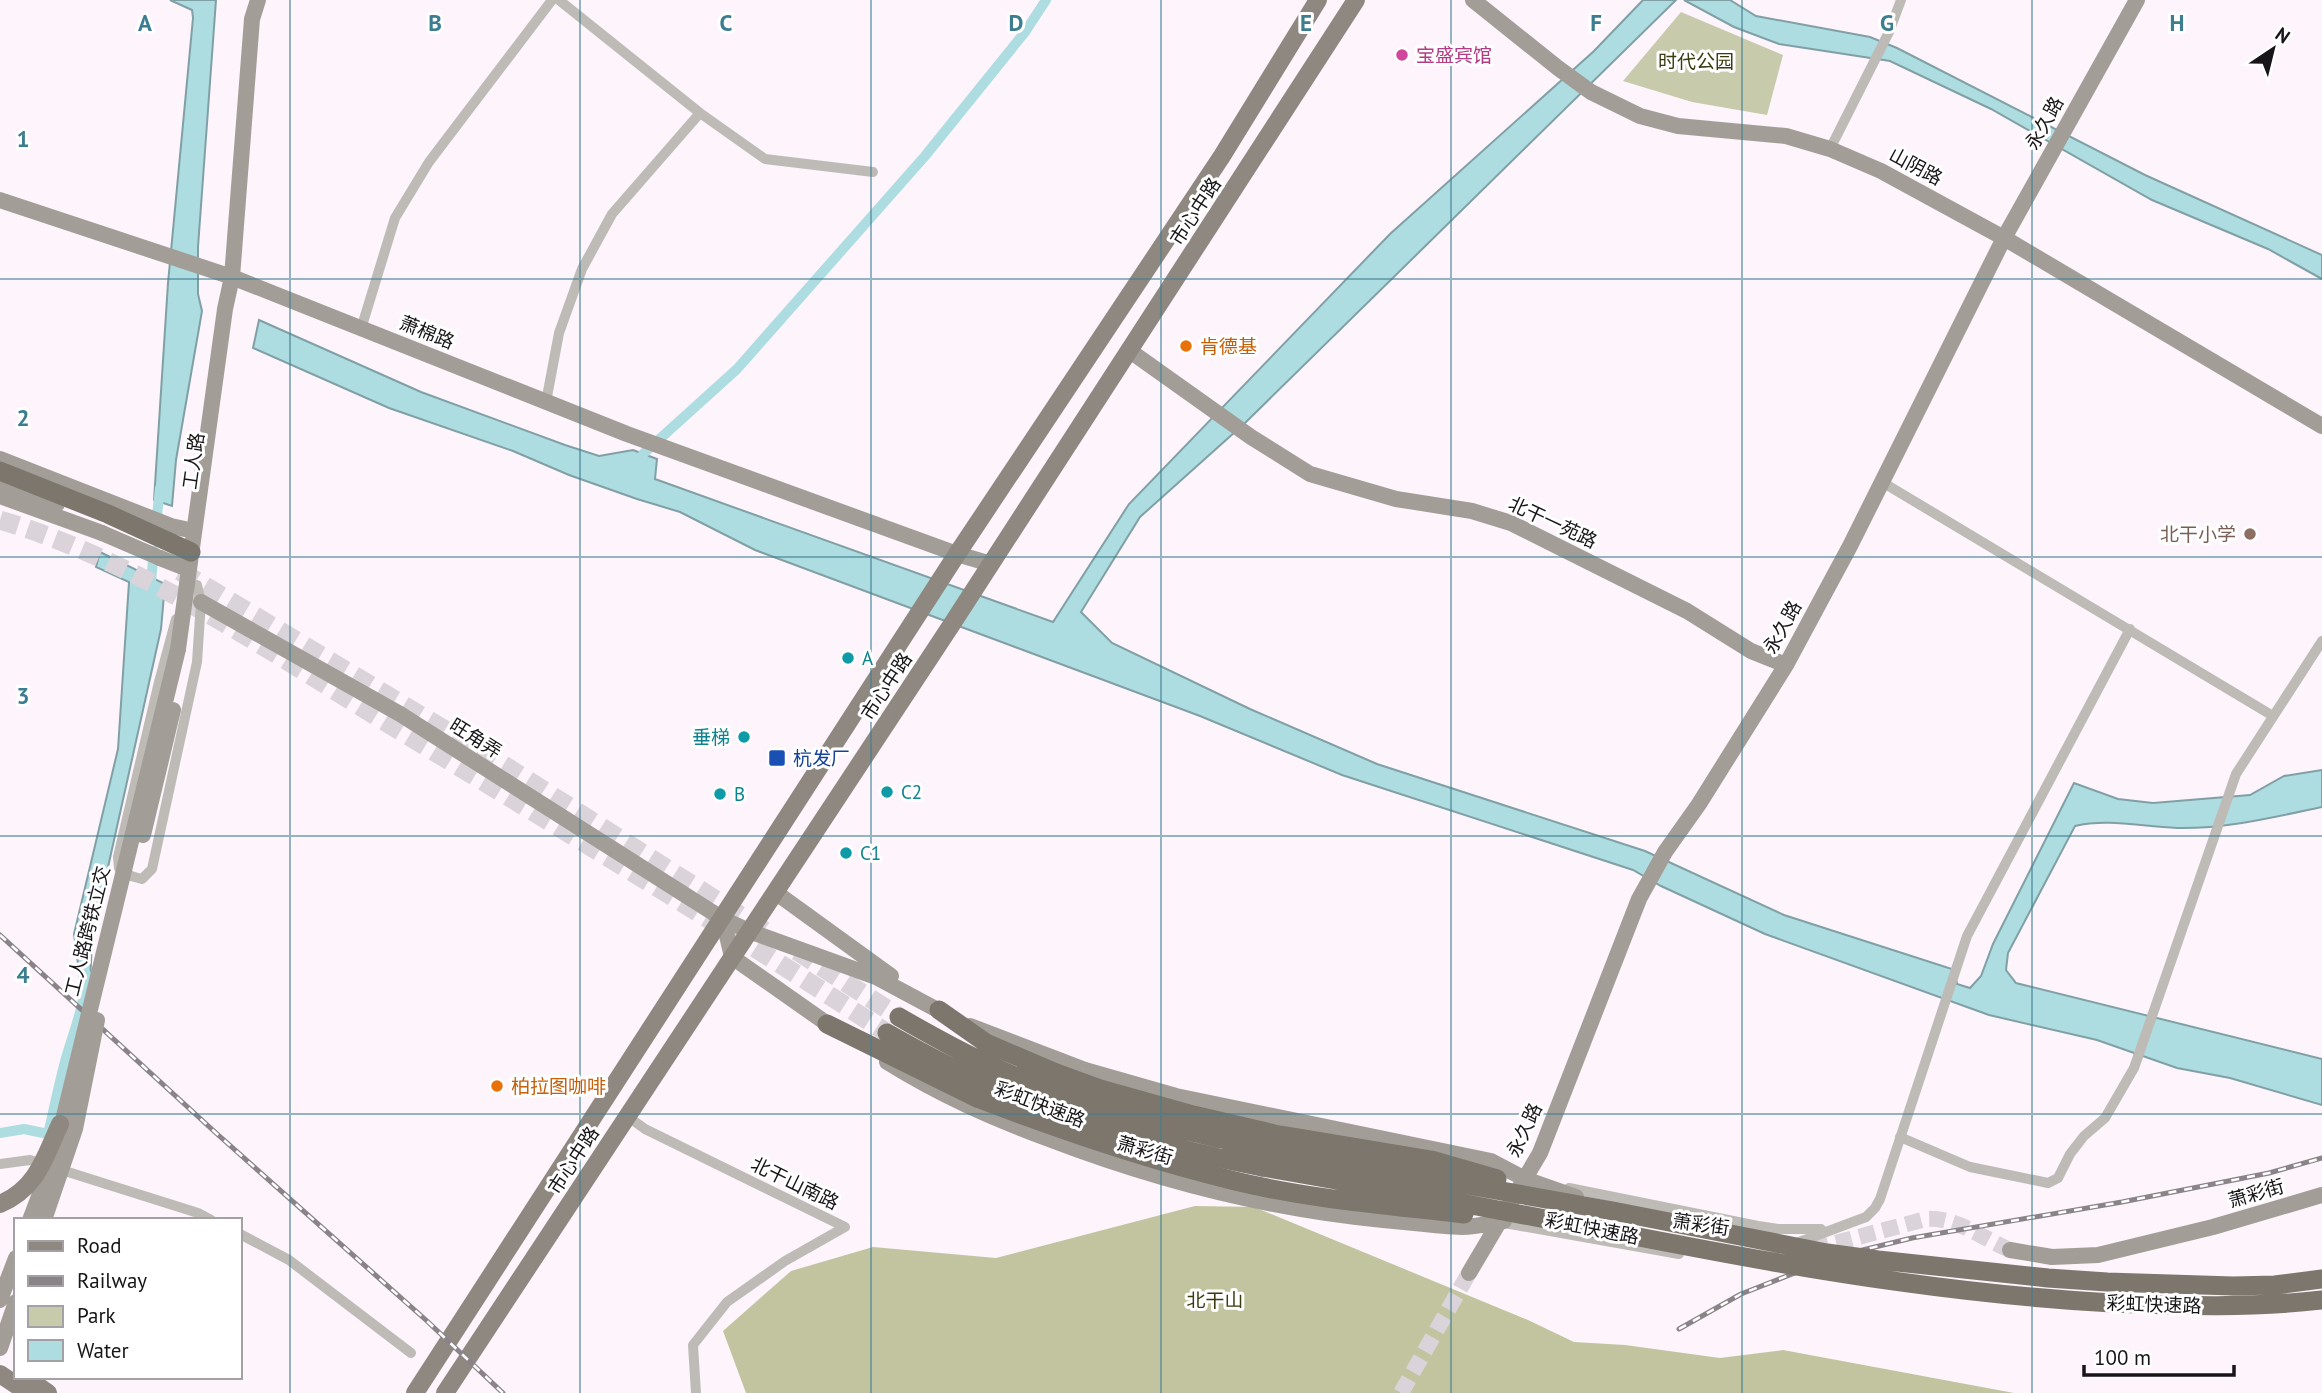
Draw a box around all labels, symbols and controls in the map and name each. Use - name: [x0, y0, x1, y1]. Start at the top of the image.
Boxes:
- text: A: [138, 8, 152, 37]
- text: B: [428, 8, 442, 37]
- text: C: [720, 8, 733, 37]
- text: D: [1009, 8, 1023, 37]
- text: E: [1300, 8, 1312, 37]
- text: F: [1590, 8, 1602, 37]
- text: G: [1880, 8, 1894, 37]
- text: H: [2170, 8, 2184, 37]
- north arrow: [2238, 14, 2308, 84]
- text: N: [2271, 22, 2295, 48]
- place label: 宝盛宾馆: [1416, 43, 1492, 67]
- marker: 宝盛宾馆: [1394, 47, 1410, 63]
- park label: 时代公园: [1658, 49, 1734, 73]
- street label: 永久路: [2020, 92, 2068, 154]
- text: 1: [16, 124, 30, 153]
- street label: 山阴路: [1885, 142, 1947, 190]
- street label: 市心中路: [1164, 173, 1226, 249]
- street label: 萧棉路: [396, 310, 458, 354]
- place label: 肯德基: [1200, 334, 1257, 358]
- marker: 肯德基: [1178, 338, 1194, 354]
- text: 2: [16, 403, 30, 432]
- street label: 工人路: [177, 431, 209, 491]
- street label: 北干一苑路: [1505, 491, 1601, 553]
- place label: 北干小学: [2160, 522, 2236, 546]
- marker: 北干小学: [2242, 526, 2258, 542]
- street label: 永久路: [1758, 596, 1806, 658]
- place label: A: [862, 646, 873, 670]
- street label: 市心中路: [855, 648, 917, 724]
- marker: A: [840, 650, 856, 666]
- text: 3: [16, 681, 30, 710]
- street label: 旺角弄: [445, 713, 507, 763]
- place label: 垂梯: [692, 725, 730, 749]
- marker: 垂梯: [736, 729, 752, 745]
- place label: 杭发厂: [793, 746, 850, 770]
- marker: 杭发厂: [767, 748, 787, 768]
- place label: C2: [901, 780, 922, 804]
- place label: B: [734, 782, 745, 806]
- marker: C2: [879, 784, 895, 800]
- marker: B: [712, 786, 728, 802]
- place label: C1: [860, 841, 881, 865]
- marker: C1: [838, 845, 854, 861]
- street label: 工人路跨铁立交: [59, 864, 115, 998]
- text: 4: [16, 960, 30, 989]
- place label: 柏拉图咖啡: [511, 1074, 606, 1098]
- street label: 彩虹快速路: [991, 1076, 1089, 1132]
- marker: 柏拉图咖啡: [489, 1078, 505, 1094]
- street label: 永久路: [1501, 1099, 1547, 1161]
- street label: 市心中路: [542, 1122, 604, 1198]
- street label: 萧彩街: [1114, 1131, 1176, 1169]
- street label: 北干山南路: [747, 1151, 843, 1215]
- street label: 萧彩街: [2225, 1174, 2287, 1212]
- street label: 彩虹快速路: [1543, 1207, 1641, 1249]
- street label: 萧彩街: [1671, 1208, 1731, 1240]
- legend: [14, 1218, 242, 1379]
- text: Road: [77, 1232, 121, 1259]
- text: Railway: [77, 1267, 147, 1294]
- park label: 北干山: [1186, 1288, 1244, 1312]
- street label: 彩虹快速路: [2106, 1290, 2202, 1318]
- text: Park: [77, 1302, 116, 1329]
- scale bar: [2084, 1334, 2234, 1378]
- text: Water: [77, 1337, 129, 1364]
- text: 100 m: [2094, 1344, 2151, 1371]

